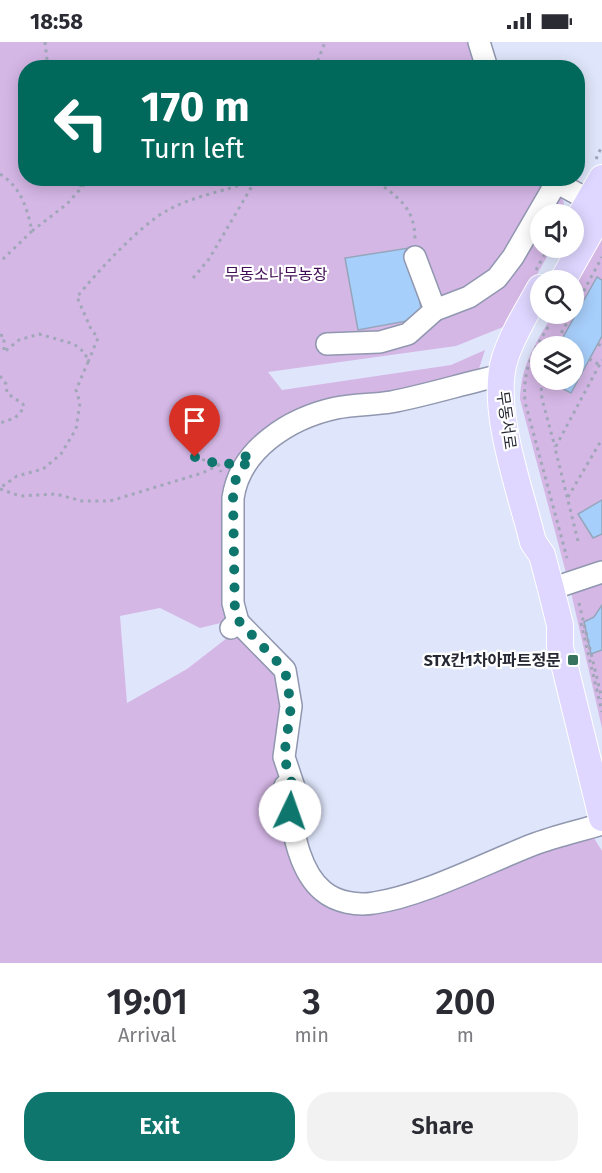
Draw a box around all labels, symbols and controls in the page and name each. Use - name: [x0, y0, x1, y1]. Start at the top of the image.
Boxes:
- text: 18:58: [30, 8, 83, 35]
- text: 170 m: [141, 82, 250, 132]
- icon: left: [42, 84, 120, 162]
- text: Turn left: [141, 133, 244, 165]
- map controls: [530, 204, 584, 390]
- button: sound: [530, 204, 584, 258]
- park label: 무동소나무농장: [224, 265, 328, 284]
- button: search: [530, 270, 584, 324]
- button: layers: [530, 336, 584, 390]
- street label: 무동서로: [493, 390, 520, 451]
- pin: [169, 395, 220, 457]
- icon: arrive: [178, 404, 211, 437]
- place label: STX칸1차아파트정문: [424, 651, 561, 670]
- marker: STX칸1차아파트정문: [566, 653, 580, 667]
- position arrow: [258, 779, 322, 843]
- text: 19:01: [107, 980, 188, 1024]
- text: 3: [302, 980, 321, 1024]
- text: 200: [435, 980, 496, 1024]
- text: Arrival: [118, 1023, 176, 1047]
- text: min: [294, 1023, 329, 1047]
- text: m: [457, 1023, 474, 1047]
- button: Exit: [24, 1092, 295, 1161]
- button: Share: [307, 1092, 578, 1161]

